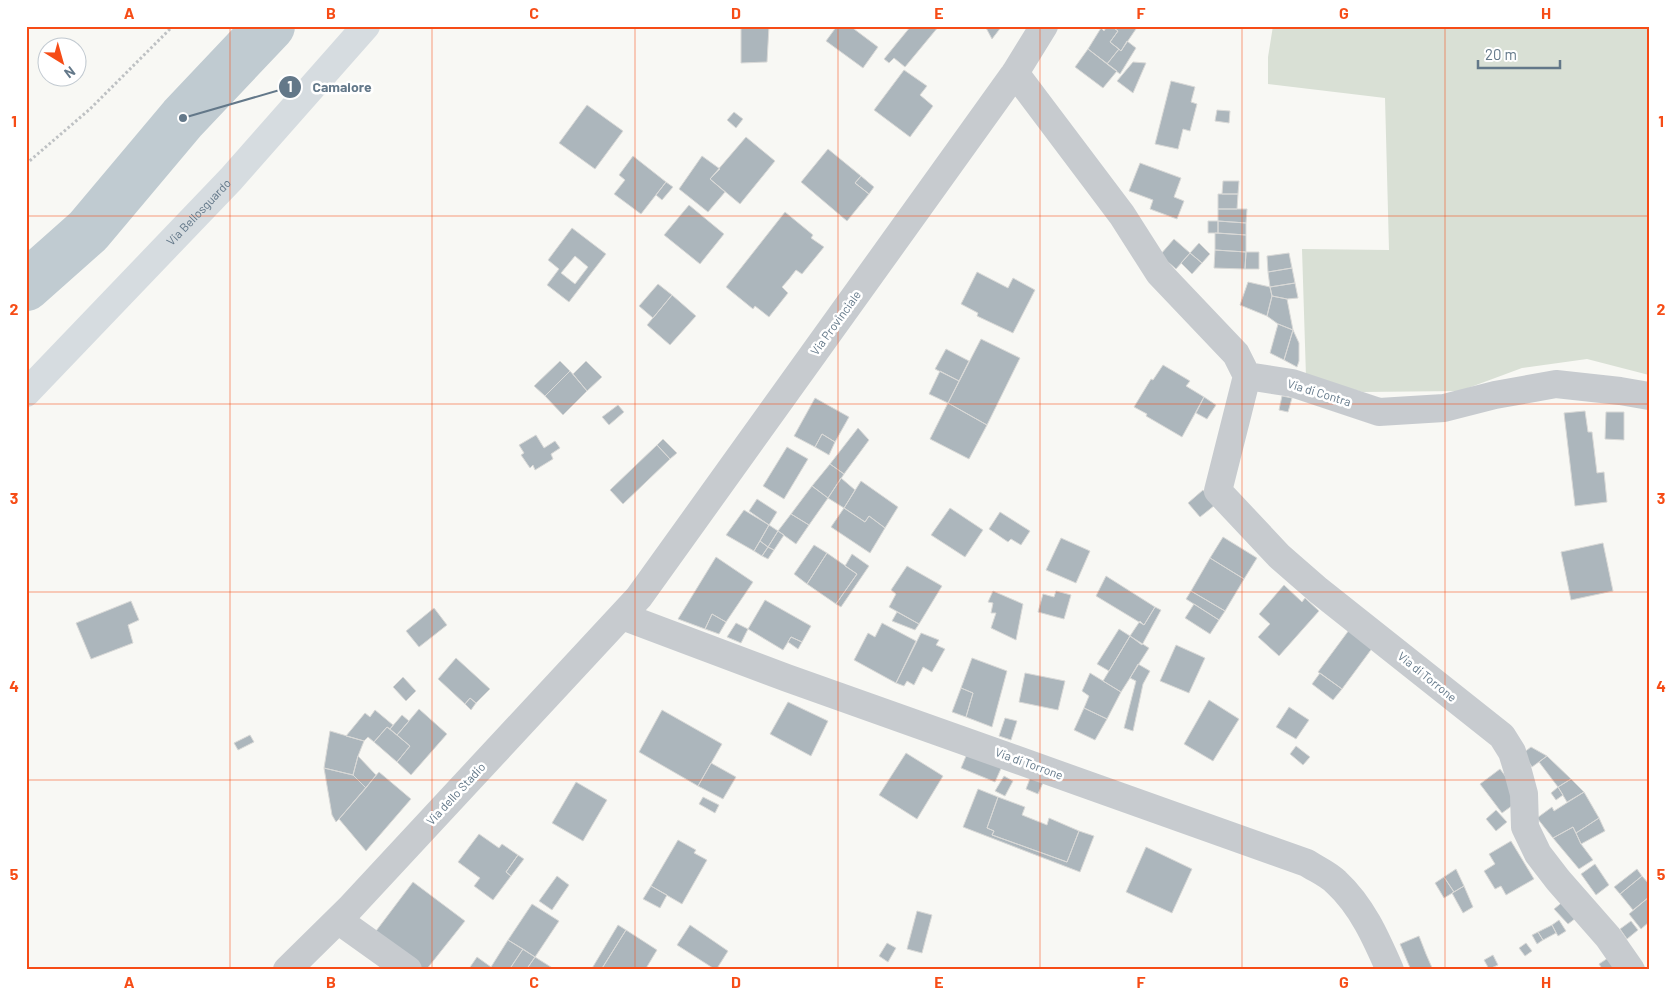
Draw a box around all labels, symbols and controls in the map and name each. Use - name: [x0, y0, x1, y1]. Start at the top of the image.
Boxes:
- text: A: [124, 3, 135, 22]
- text: B: [326, 3, 336, 22]
- text: C: [529, 3, 539, 22]
- text: D: [731, 3, 741, 22]
- text: E: [934, 3, 944, 22]
- text: F: [1137, 3, 1146, 22]
- text: G: [1339, 3, 1349, 22]
- text: H: [1541, 3, 1551, 22]
- north arrow: [38, 38, 88, 88]
- scale bar: [1478, 38, 1560, 70]
- text: 20 m: [1485, 45, 1517, 63]
- text: N: [61, 63, 79, 82]
- callout: Camaiore: [278, 73, 382, 102]
- text: 1: [287, 77, 293, 95]
- text: Camaiore: [312, 78, 372, 95]
- text: 1: [11, 111, 17, 130]
- text: 1: [1658, 111, 1664, 130]
- street label: Via Bellosguardo: [163, 176, 233, 248]
- street label: Via Provinciale: [807, 288, 863, 357]
- text: 2: [10, 299, 19, 318]
- text: 2: [1657, 299, 1666, 318]
- street label: Via di Contra: [1286, 376, 1353, 408]
- text: 3: [10, 488, 18, 507]
- text: 3: [1657, 488, 1665, 507]
- street label: Via di Torrone: [1396, 648, 1460, 704]
- text: 4: [9, 676, 19, 695]
- text: 4: [1656, 676, 1666, 695]
- street label: Via di Torrone: [993, 744, 1065, 782]
- street label: Via dello Stadio: [423, 759, 488, 827]
- text: 5: [10, 864, 19, 883]
- text: 5: [1657, 864, 1666, 883]
- text: A: [124, 972, 135, 991]
- text: B: [326, 972, 336, 991]
- text: C: [529, 972, 539, 991]
- text: D: [731, 972, 741, 991]
- text: E: [934, 972, 944, 991]
- text: F: [1137, 972, 1146, 991]
- text: G: [1339, 972, 1349, 991]
- text: H: [1541, 972, 1551, 991]

